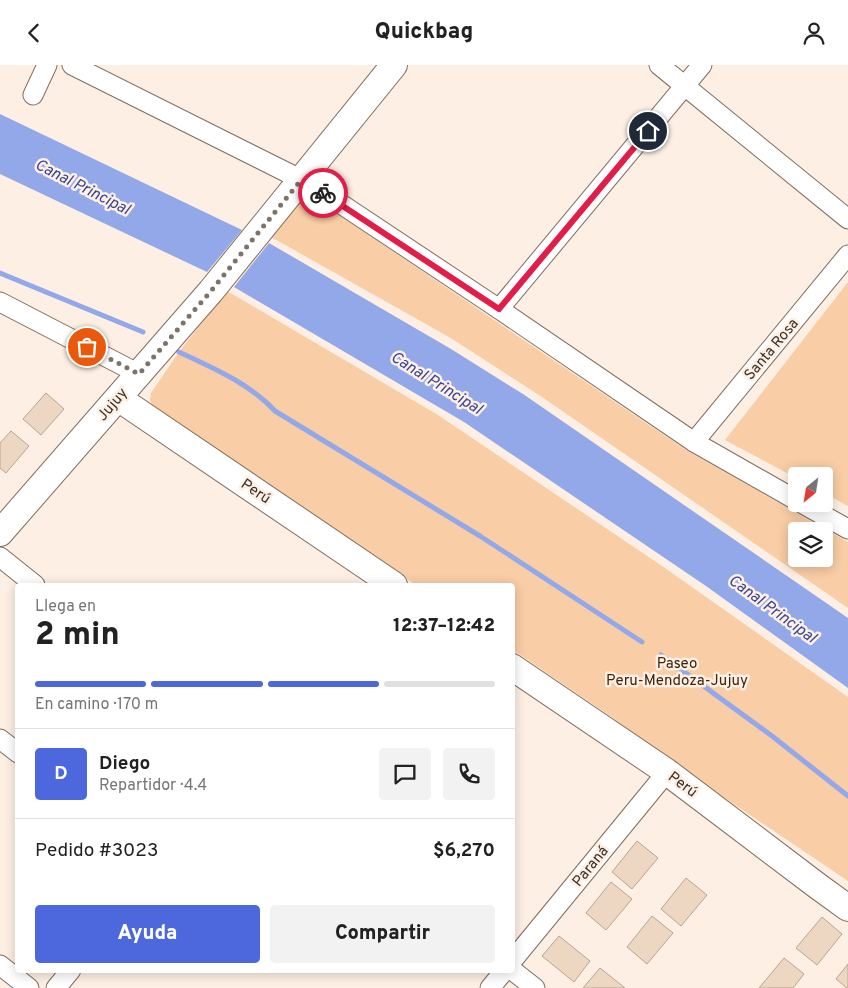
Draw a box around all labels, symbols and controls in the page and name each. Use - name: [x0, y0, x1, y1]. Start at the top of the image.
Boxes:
- icon: back: [20, 19, 48, 47]
- text: Quickbag: [375, 19, 473, 46]
- icon: person: [800, 19, 828, 47]
- pin: [627, 110, 669, 152]
- icon: home: [634, 117, 662, 145]
- water label: Canal Principal: [31, 155, 134, 221]
- courier: [298, 168, 348, 218]
- icon: bike: [309, 179, 337, 207]
- street label: Santa Rosa: [741, 315, 803, 385]
- pin: [66, 326, 108, 368]
- icon: bag: [73, 333, 101, 361]
- water label: Canal Principal: [387, 348, 486, 420]
- street label: Jujuy: [94, 385, 133, 425]
- north arrow: [788, 467, 832, 513]
- map controls: [788, 467, 833, 567]
- street label: Perú: [237, 475, 274, 509]
- button: layers: [788, 522, 833, 567]
- water label: Canal Principal: [724, 571, 821, 649]
- text: Llega en: [35, 597, 96, 617]
- text: 12:37–12:42: [393, 614, 495, 638]
- text: 2 min: [35, 616, 120, 656]
- park label: Paseo Peru-Mendoza-Jujuy: [606, 655, 748, 691]
- text: En camino · 170 m: [35, 695, 158, 715]
- button: chat: [379, 748, 431, 800]
- button: phone: [443, 748, 495, 800]
- text: Diego: [99, 752, 150, 776]
- text: D: [54, 762, 68, 786]
- street label: Perú: [664, 768, 701, 802]
- text: Repartidor · 4.4: [99, 776, 207, 796]
- text: Pedido #3023: [35, 839, 158, 863]
- text: $6,270: [433, 839, 495, 863]
- street label: Paraná: [569, 843, 613, 891]
- button: Ayuda: [35, 905, 260, 963]
- button: Compartir: [270, 905, 495, 963]

